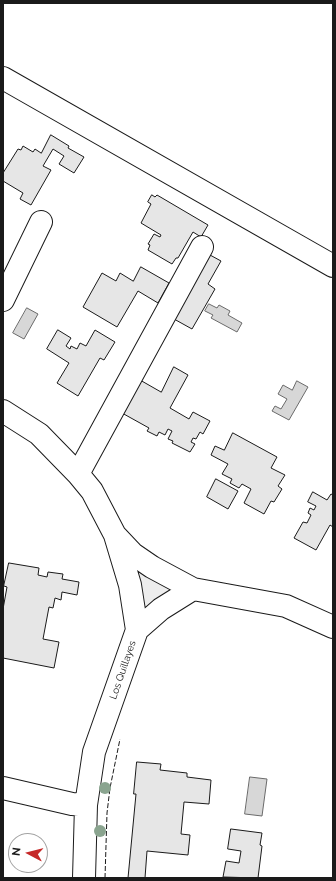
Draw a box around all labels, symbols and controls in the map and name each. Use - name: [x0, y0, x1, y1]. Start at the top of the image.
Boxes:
- street label: Los Quillayes: [107, 639, 139, 701]
- north arrow: [8, 833, 48, 873]
- text: N: [10, 847, 24, 857]

